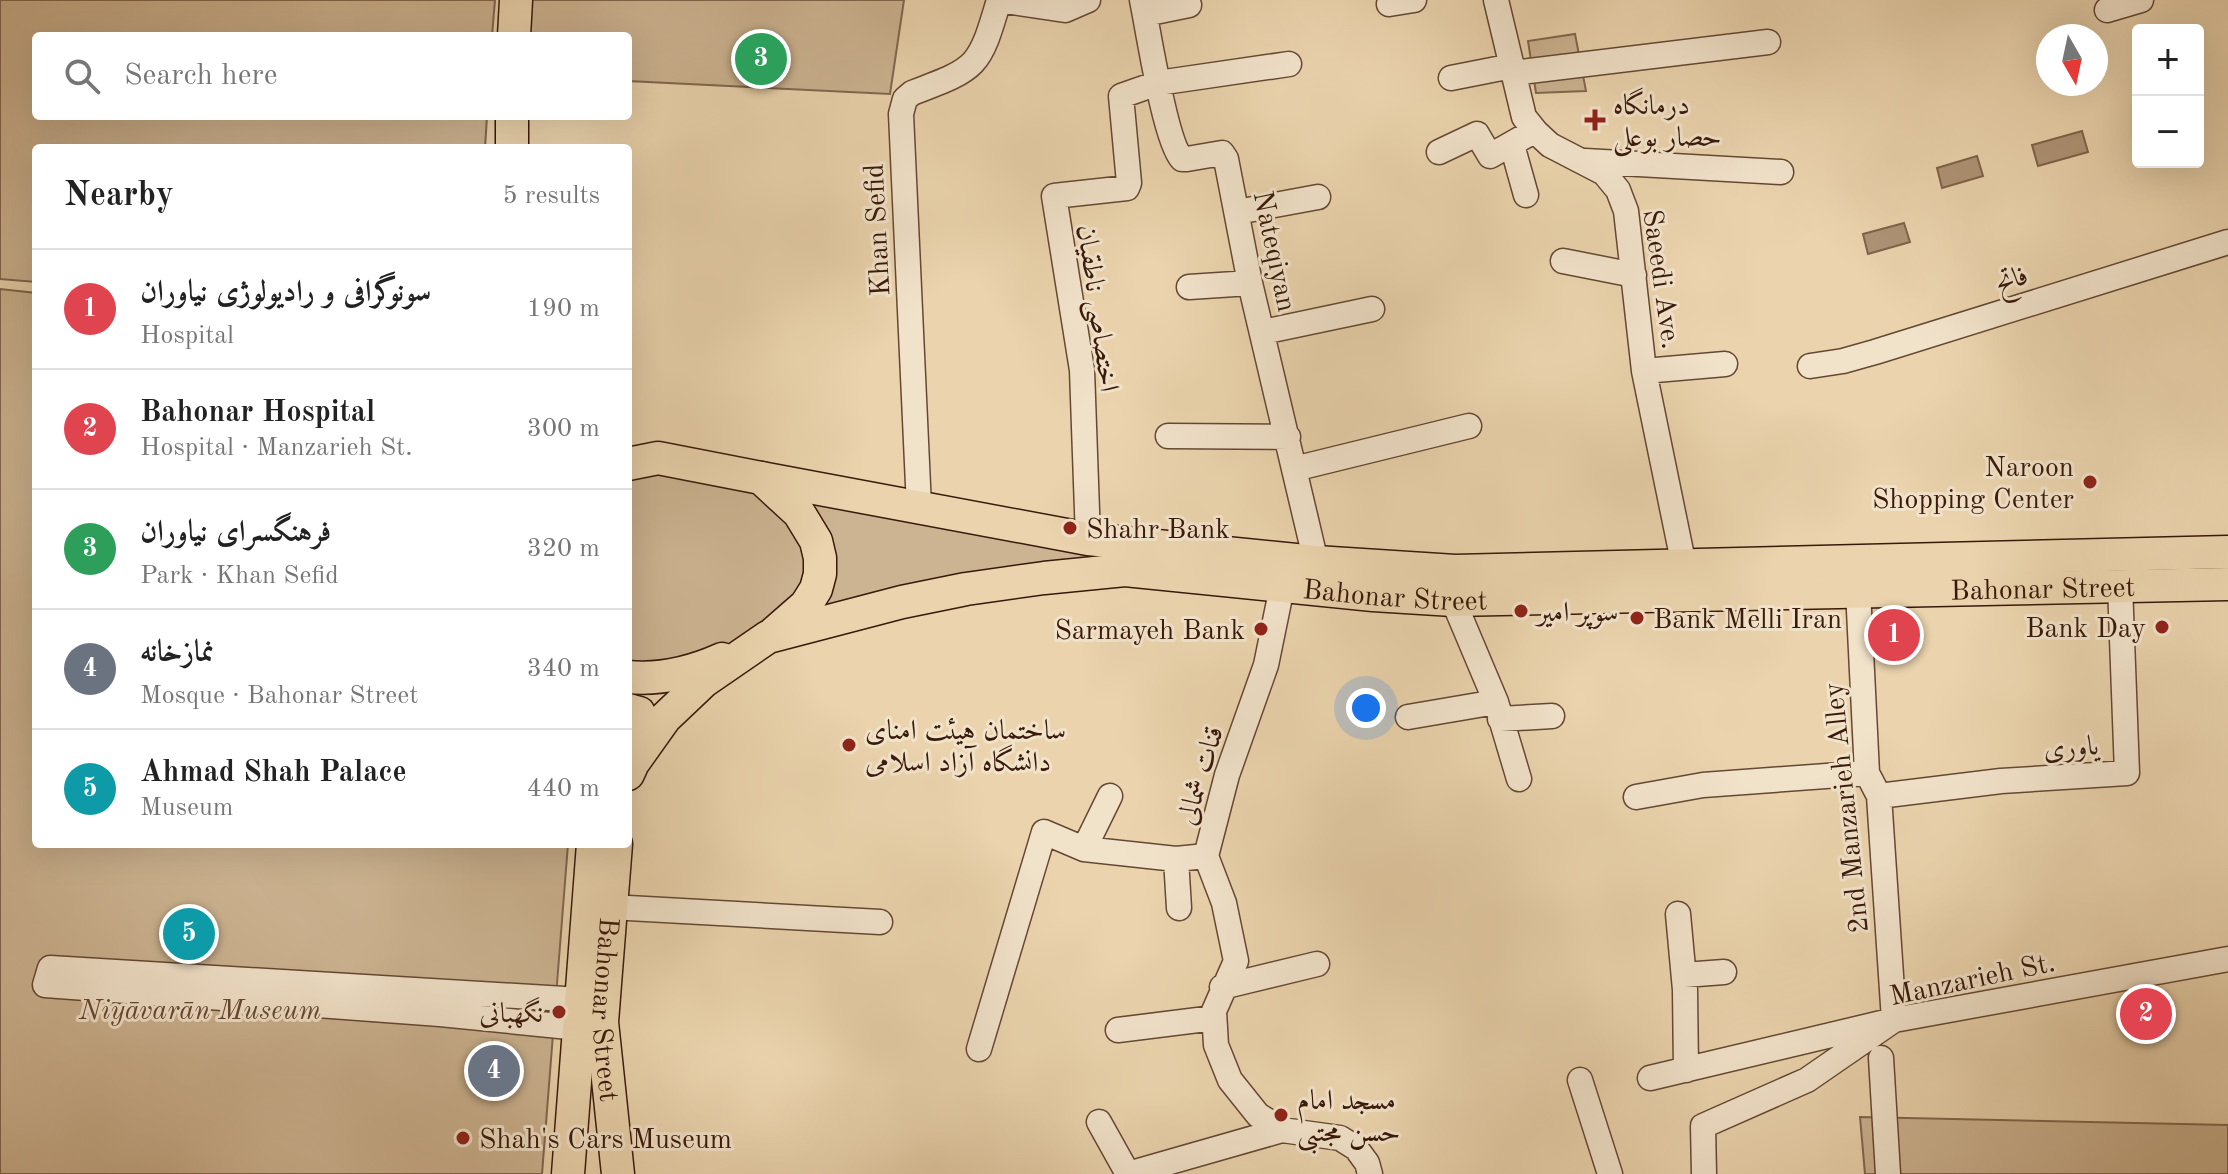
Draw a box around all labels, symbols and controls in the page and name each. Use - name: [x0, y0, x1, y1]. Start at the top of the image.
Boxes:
- north arrow: [2036, 24, 2108, 96]
- map controls: [2132, 24, 2204, 168]
- button: +: [2132, 24, 2204, 96]
- pin: 3: [735, 29, 787, 89]
- search box: [32, 32, 632, 120]
- icon: search: [60, 54, 104, 98]
- text: Search here: [124, 61, 278, 91]
- place label: درمانگاه حصار بوعلی: [1613, 87, 1721, 157]
- button: −: [2132, 96, 2204, 168]
- marker: درمانگاه حصار بوعلی: [1584, 109, 1606, 131]
- street label: Khan Sefid: [862, 163, 896, 297]
- text: Nearby: [64, 179, 174, 213]
- text: 5 results: [502, 183, 600, 209]
- street label: Nateqiyan: [1247, 189, 1300, 314]
- street label: Saeedi Ave.: [1636, 208, 1684, 351]
- street label: اختصاصی ناطقیان: [1067, 223, 1122, 394]
- street label: فاتح: [1992, 262, 2034, 307]
- text: سونوگرافی و رادیولوژی نیاوران: [140, 278, 431, 308]
- text: 1: [82, 296, 98, 322]
- text: 190 m: [527, 296, 600, 322]
- text: Hospital: [140, 323, 234, 349]
- text: Bahonar Hospital: [140, 398, 375, 428]
- text: 2: [82, 416, 98, 442]
- text: 300 m: [527, 416, 600, 442]
- text: Hospital · Manzarieh St.: [140, 435, 412, 461]
- place label: Naroon Shopping Center: [1872, 455, 2074, 515]
- marker: Naroon Shopping Center: [2081, 473, 2099, 491]
- place label: Shahr Bank: [1086, 517, 1230, 545]
- text: فرهنگسرای نیاوران: [140, 518, 331, 548]
- marker: Shahr Bank: [1061, 519, 1079, 537]
- text: 3: [82, 536, 98, 562]
- text: 320 m: [527, 536, 600, 562]
- text: Park · Khan Sefid: [140, 563, 339, 589]
- street label: Bahonar Street: [1950, 575, 2136, 607]
- street label: Bahonar Street: [1301, 577, 1488, 617]
- place label: سوپر امیر: [1534, 600, 1618, 630]
- marker: سوپر امیر: [1512, 602, 1530, 620]
- pin: 1: [1868, 605, 1920, 665]
- place label: Bank Melli Iran: [1653, 607, 1842, 635]
- marker: Bank Melli Iran: [1628, 609, 1646, 627]
- place label: Bank Day: [2025, 616, 2146, 644]
- place label: Sarmayeh Bank: [1054, 618, 1245, 646]
- marker: Bank Day: [2153, 618, 2171, 636]
- marker: Sarmayeh Bank: [1252, 620, 1270, 638]
- text: نمازخانه: [140, 638, 214, 668]
- text: 4: [82, 656, 98, 682]
- text: 340 m: [527, 656, 600, 682]
- street label: 2nd Manzarieh Alley: [1821, 681, 1875, 934]
- text: Mosque · Bahonar Street: [140, 683, 418, 709]
- your location: [1346, 688, 1386, 728]
- place label: ساختمان هیئت امنای دانشگاه آزاد اسلامی: [865, 717, 1066, 778]
- street label: قنات شمالى: [1174, 723, 1230, 828]
- street label: یاوری: [2043, 733, 2102, 766]
- marker: ساختمان هیئت امنای دانشگاه آزاد اسلامی: [840, 736, 858, 754]
- text: Ahmad Shah Palace: [140, 758, 407, 788]
- text: 5: [82, 776, 98, 802]
- text: 440 m: [527, 776, 600, 802]
- text: Museum: [140, 795, 233, 821]
- pin: 5: [163, 904, 215, 964]
- street label: Bahonar Street: [585, 916, 621, 1103]
- street label: Manzarieh St.: [1887, 950, 2058, 1012]
- pin: 2: [2120, 984, 2172, 1044]
- place label: نگهبانی: [479, 996, 543, 1029]
- park label: Niyāvarān Museum: [78, 998, 321, 1026]
- marker: نگهبانی: [550, 1003, 568, 1021]
- pin: 4: [468, 1041, 520, 1101]
- place label: مسجد امام حسن مجتبی: [1297, 1088, 1400, 1154]
- marker: مسجد امام حسن مجتبی: [1272, 1106, 1290, 1124]
- place label: Shah's Cars Museum: [479, 1127, 732, 1155]
- marker: Shah's Cars Museum: [454, 1129, 472, 1147]

